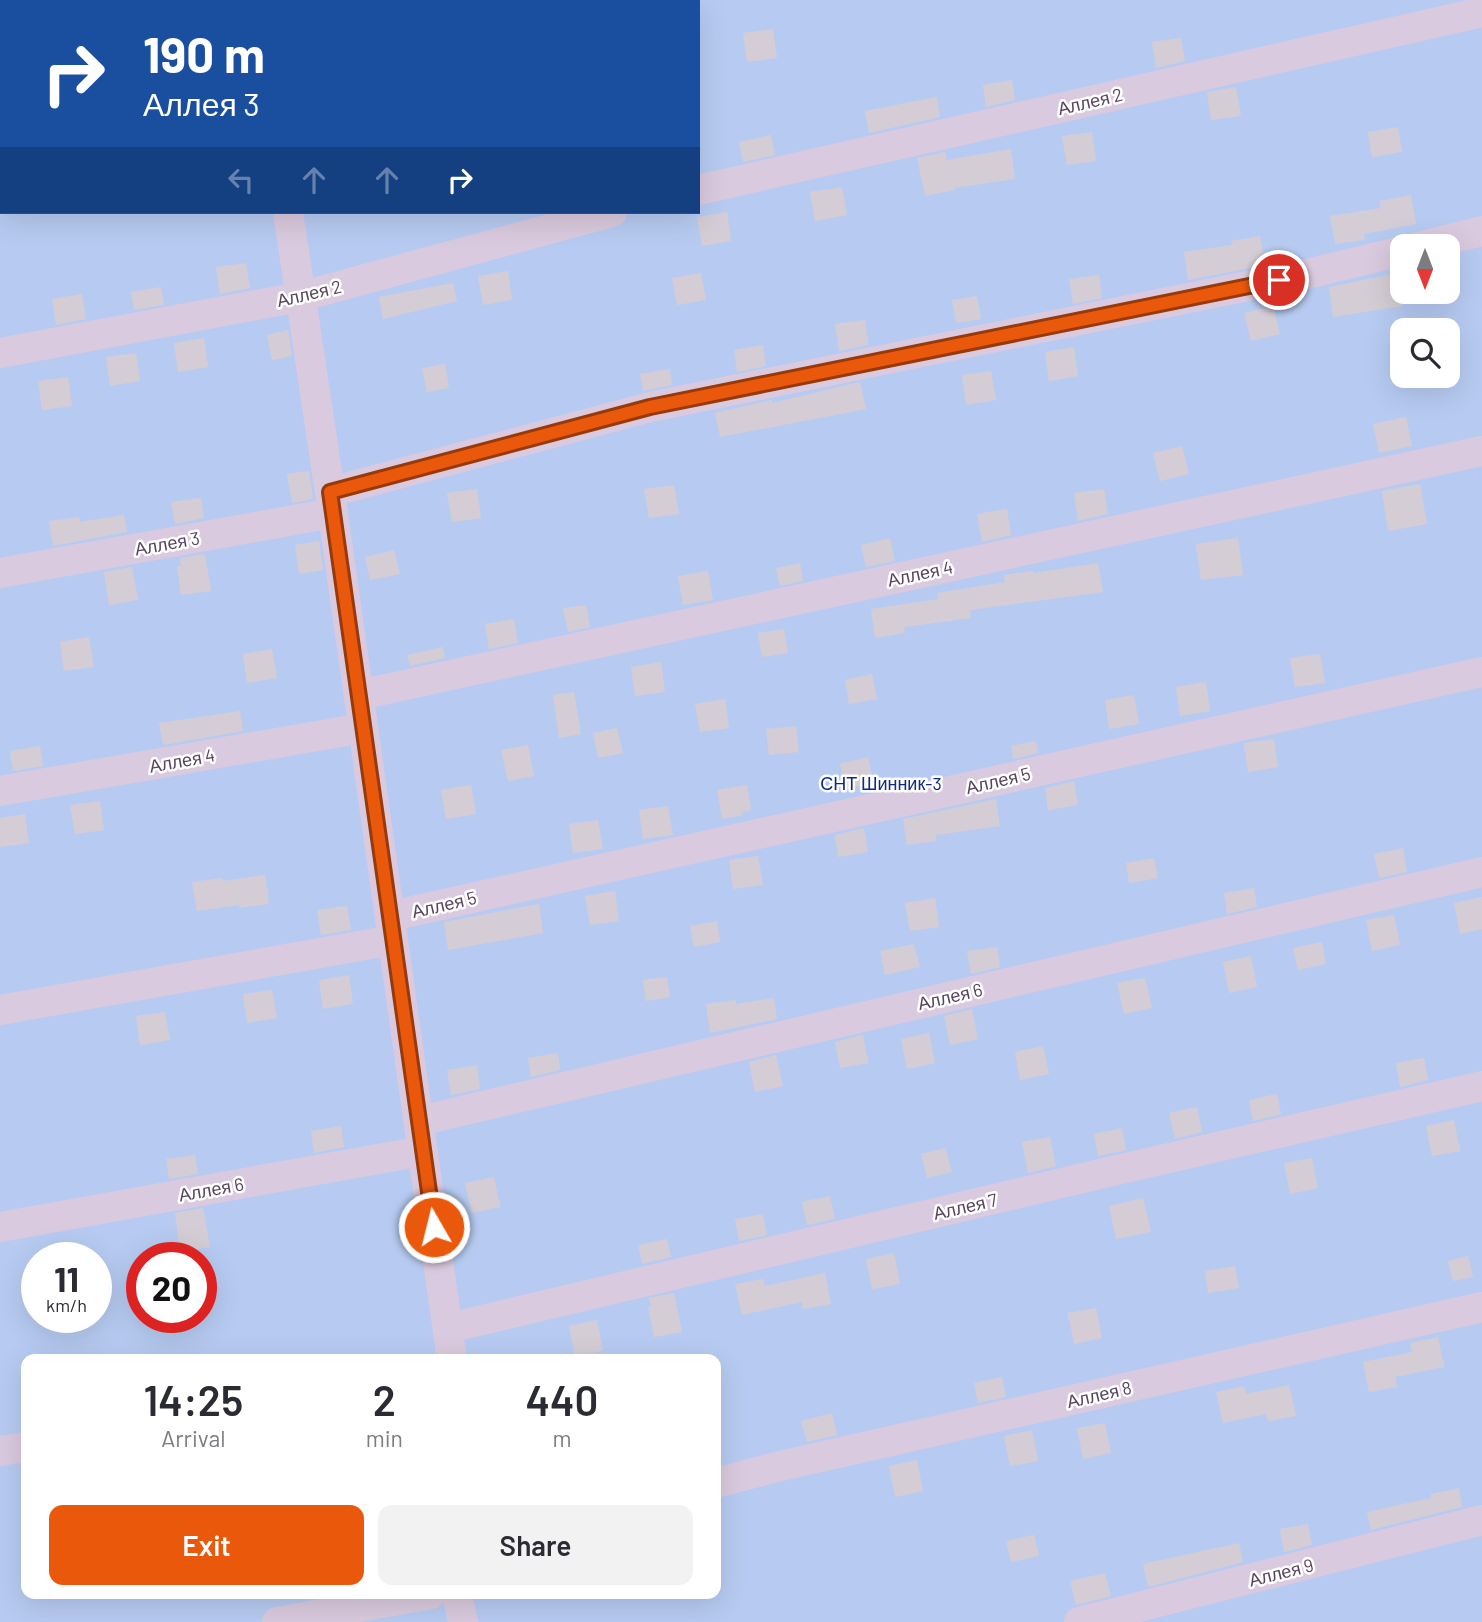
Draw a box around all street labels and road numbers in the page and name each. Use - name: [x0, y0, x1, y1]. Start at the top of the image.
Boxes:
- street label: Аллея 2: [1055, 83, 1125, 119]
- street label: Аллея 2: [274, 275, 344, 311]
- street label: Аллея 3: [133, 526, 201, 560]
- street label: Аллея 4: [885, 555, 955, 591]
- street label: Аллея 4: [147, 743, 217, 777]
- street label: Аллея 5: [964, 762, 1032, 798]
- street label: Аллея 5: [410, 886, 478, 922]
- street label: Аллея 6: [916, 978, 984, 1014]
- street label: Аллея 6: [177, 1172, 245, 1206]
- street label: Аллея 7: [931, 1188, 1000, 1224]
- street label: Аллея 8: [1064, 1376, 1134, 1412]
- street label: Аллея 9: [1246, 1553, 1316, 1591]

